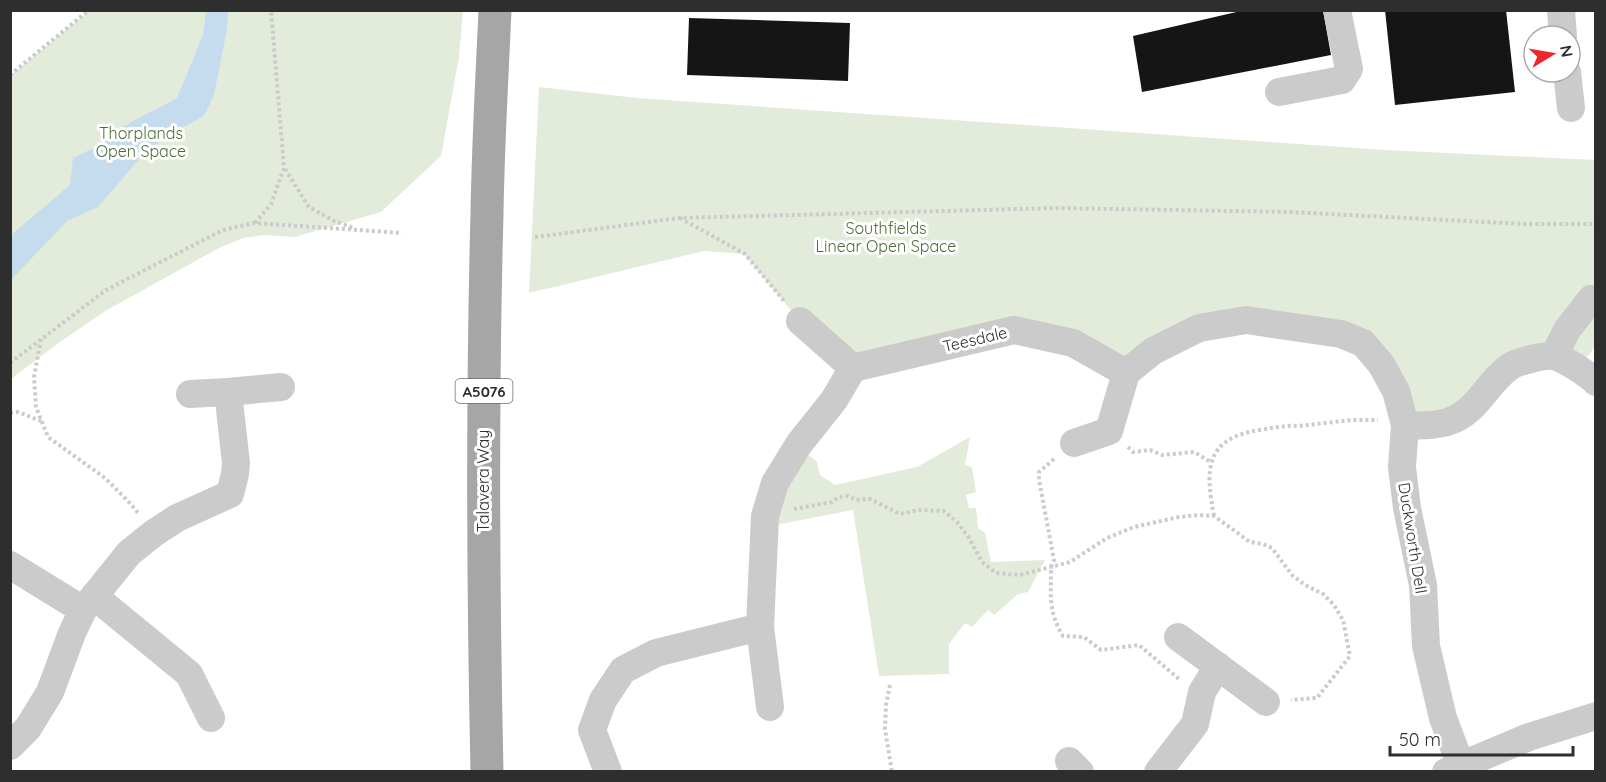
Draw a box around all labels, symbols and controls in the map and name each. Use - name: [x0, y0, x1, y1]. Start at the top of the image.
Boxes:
- north arrow: [1522, 24, 1582, 84]
- text: N: [1556, 43, 1578, 59]
- park label: Thorplands Open Space: [96, 123, 186, 161]
- park label: Southfields Linear Open Space: [816, 218, 956, 256]
- street label: Teesdale: [941, 322, 1009, 356]
- road number: A5076: [456, 379, 512, 403]
- street label: Talavera Way: [473, 430, 493, 532]
- street label: Duckworth Dell: [1394, 481, 1432, 595]
- scale bar: [1390, 719, 1573, 757]
- text: 50 m: [1399, 728, 1441, 751]

